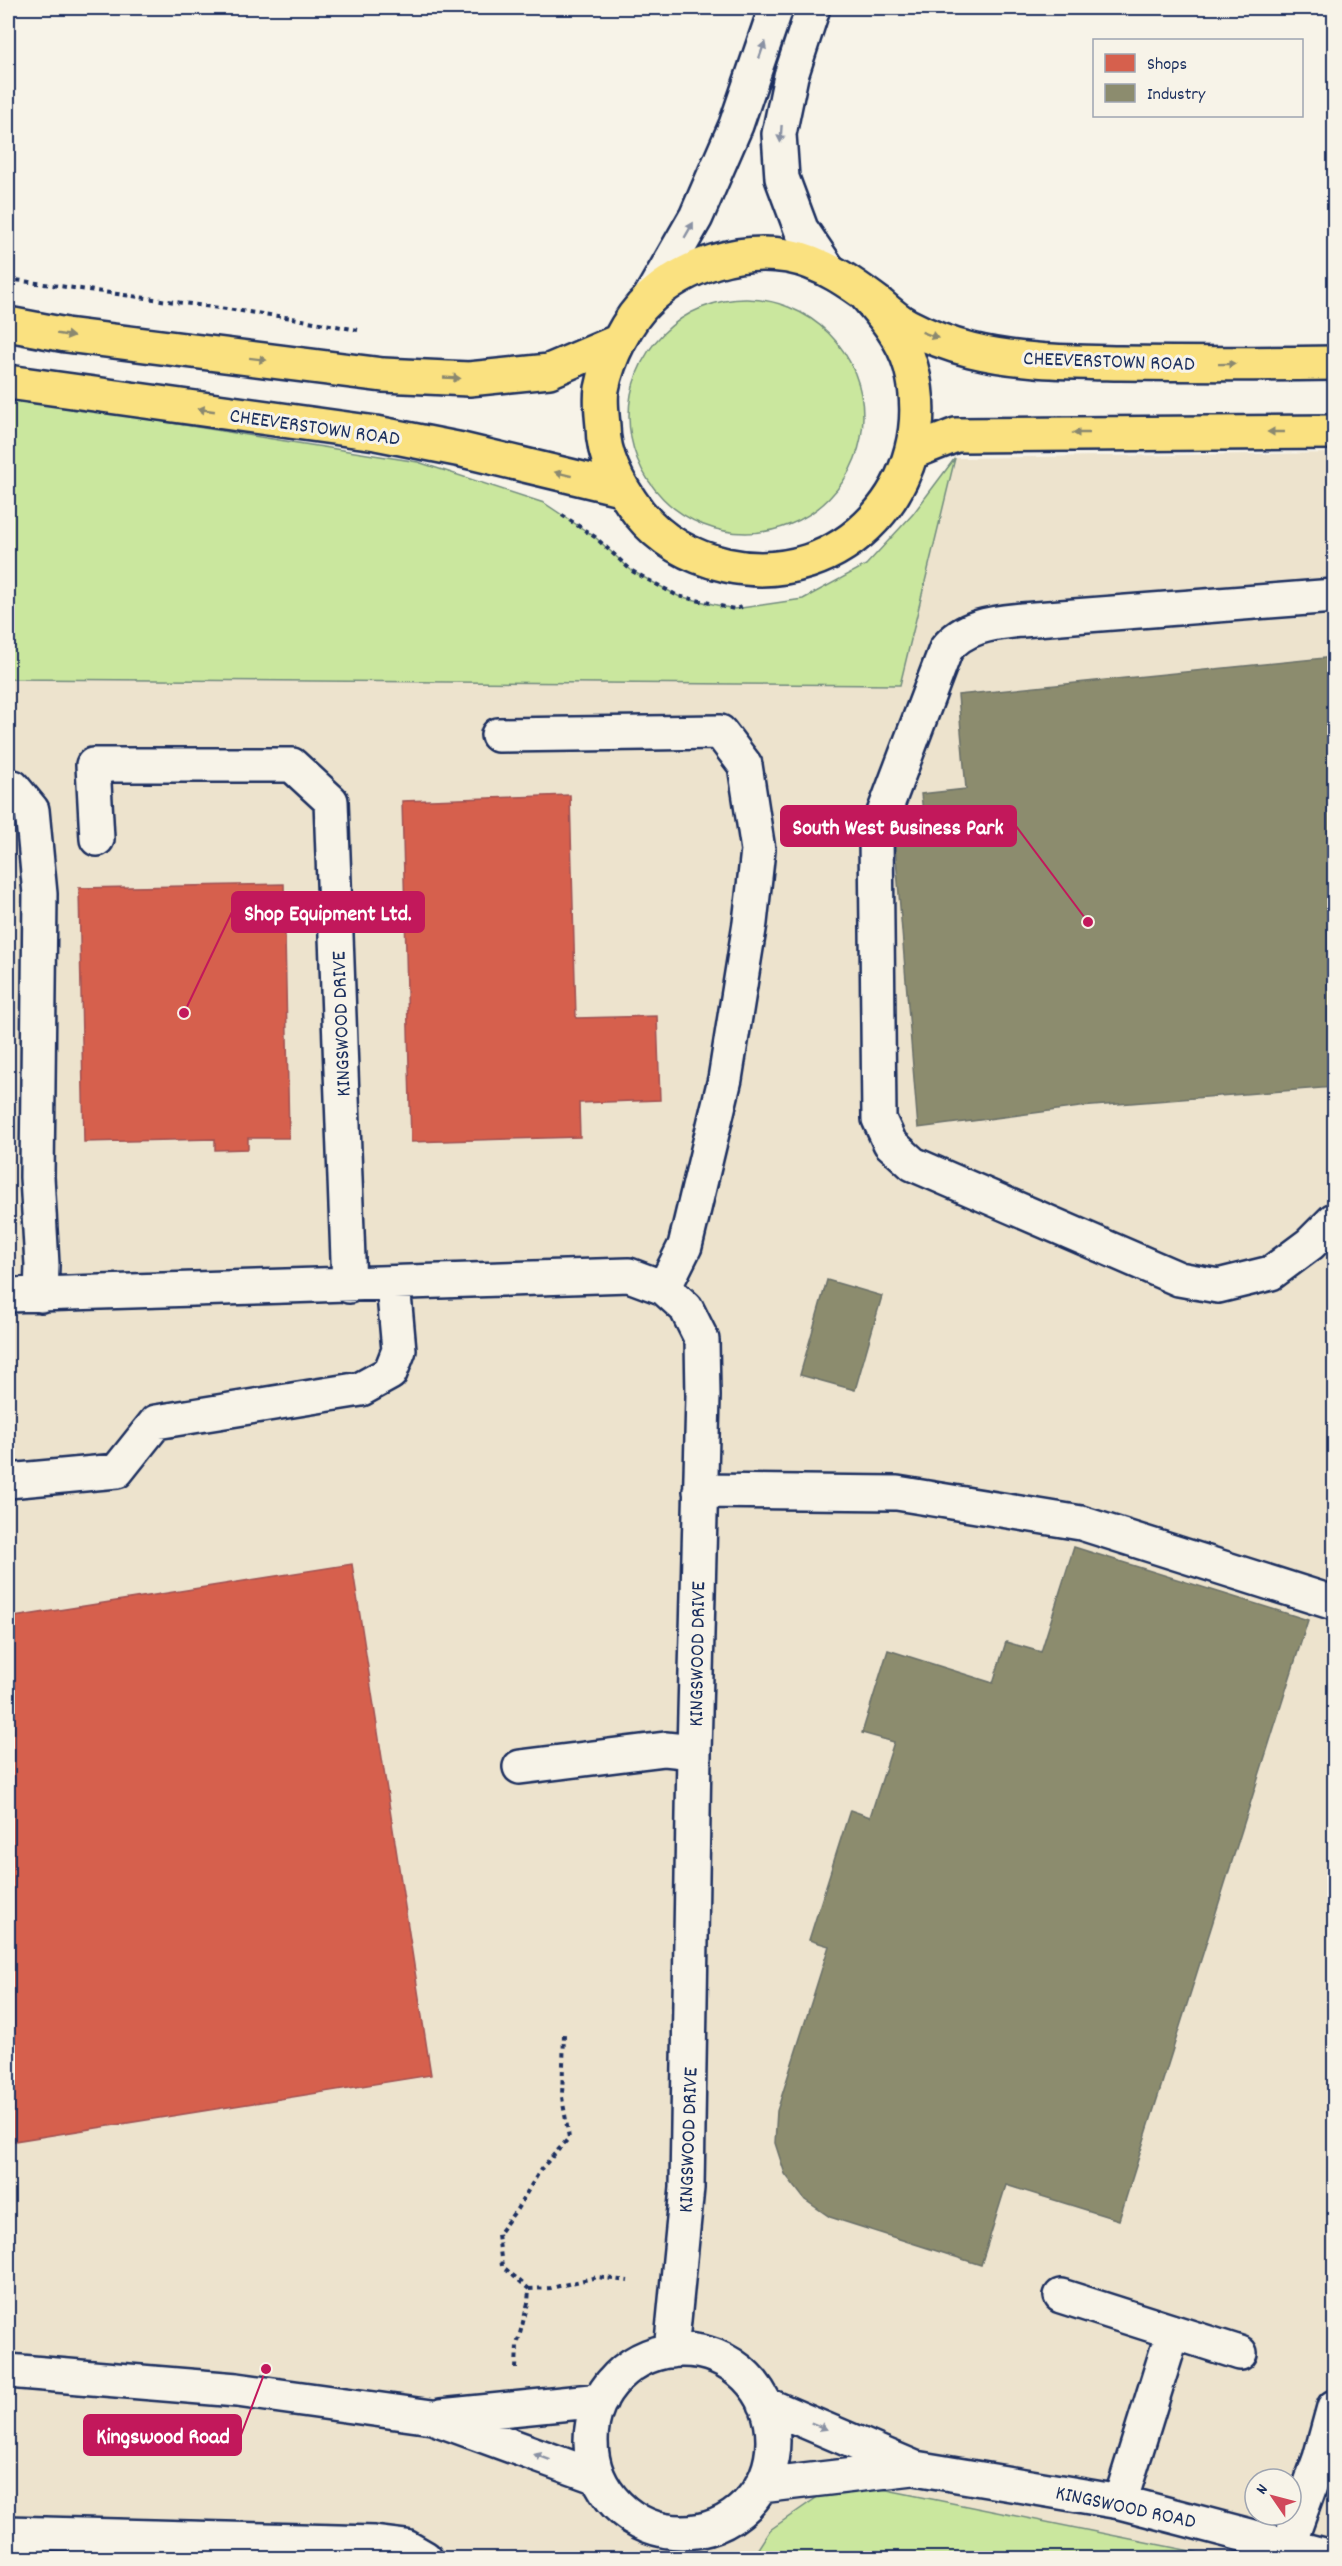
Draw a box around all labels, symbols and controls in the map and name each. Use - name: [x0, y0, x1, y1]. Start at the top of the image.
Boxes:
- legend: [1093, 39, 1303, 117]
- one-way arrow: [758, 40, 767, 58]
- text: Shops: [1147, 53, 1187, 78]
- text: Industry: [1147, 83, 1206, 108]
- one-way arrow: [776, 125, 786, 144]
- one-way arrow: [683, 222, 694, 238]
- one-way arrow: [921, 330, 939, 340]
- one-way arrow: [56, 331, 75, 340]
- street label: CHEEVERSTOWN ROAD: [1023, 345, 1195, 381]
- one-way arrow: [249, 355, 268, 364]
- one-way arrow: [1217, 359, 1236, 369]
- one-way arrow: [443, 374, 462, 383]
- street label: CHEEVERSTOWN ROAD: [228, 402, 402, 456]
- one-way arrow: [196, 405, 215, 414]
- one-way arrow: [1267, 427, 1286, 437]
- one-way arrow: [1072, 428, 1091, 438]
- one-way arrow: [553, 469, 572, 478]
- callout: South West Business Park: [781, 806, 1016, 846]
- text: South West Business Park: [792, 814, 1004, 845]
- callout: Shop Equipment Ltd.: [232, 892, 424, 932]
- text: Shop Equipment Ltd.: [244, 900, 412, 931]
- street label: KINGSWOOD DRIVE: [325, 950, 361, 1097]
- street label: KINGSWOOD DRIVE: [683, 1581, 715, 1727]
- street label: KINGSWOOD DRIVE: [672, 2066, 708, 2213]
- callout: Kingswood Road: [84, 2415, 241, 2455]
- one-way arrow: [811, 2421, 829, 2431]
- text: Kingswood Road: [96, 2423, 230, 2454]
- one-way arrow: [533, 2452, 551, 2461]
- north arrow: [1243, 2467, 1303, 2527]
- street label: KINGSWOOD ROAD: [1052, 2479, 1199, 2538]
- text: N: [1251, 2480, 1275, 2500]

